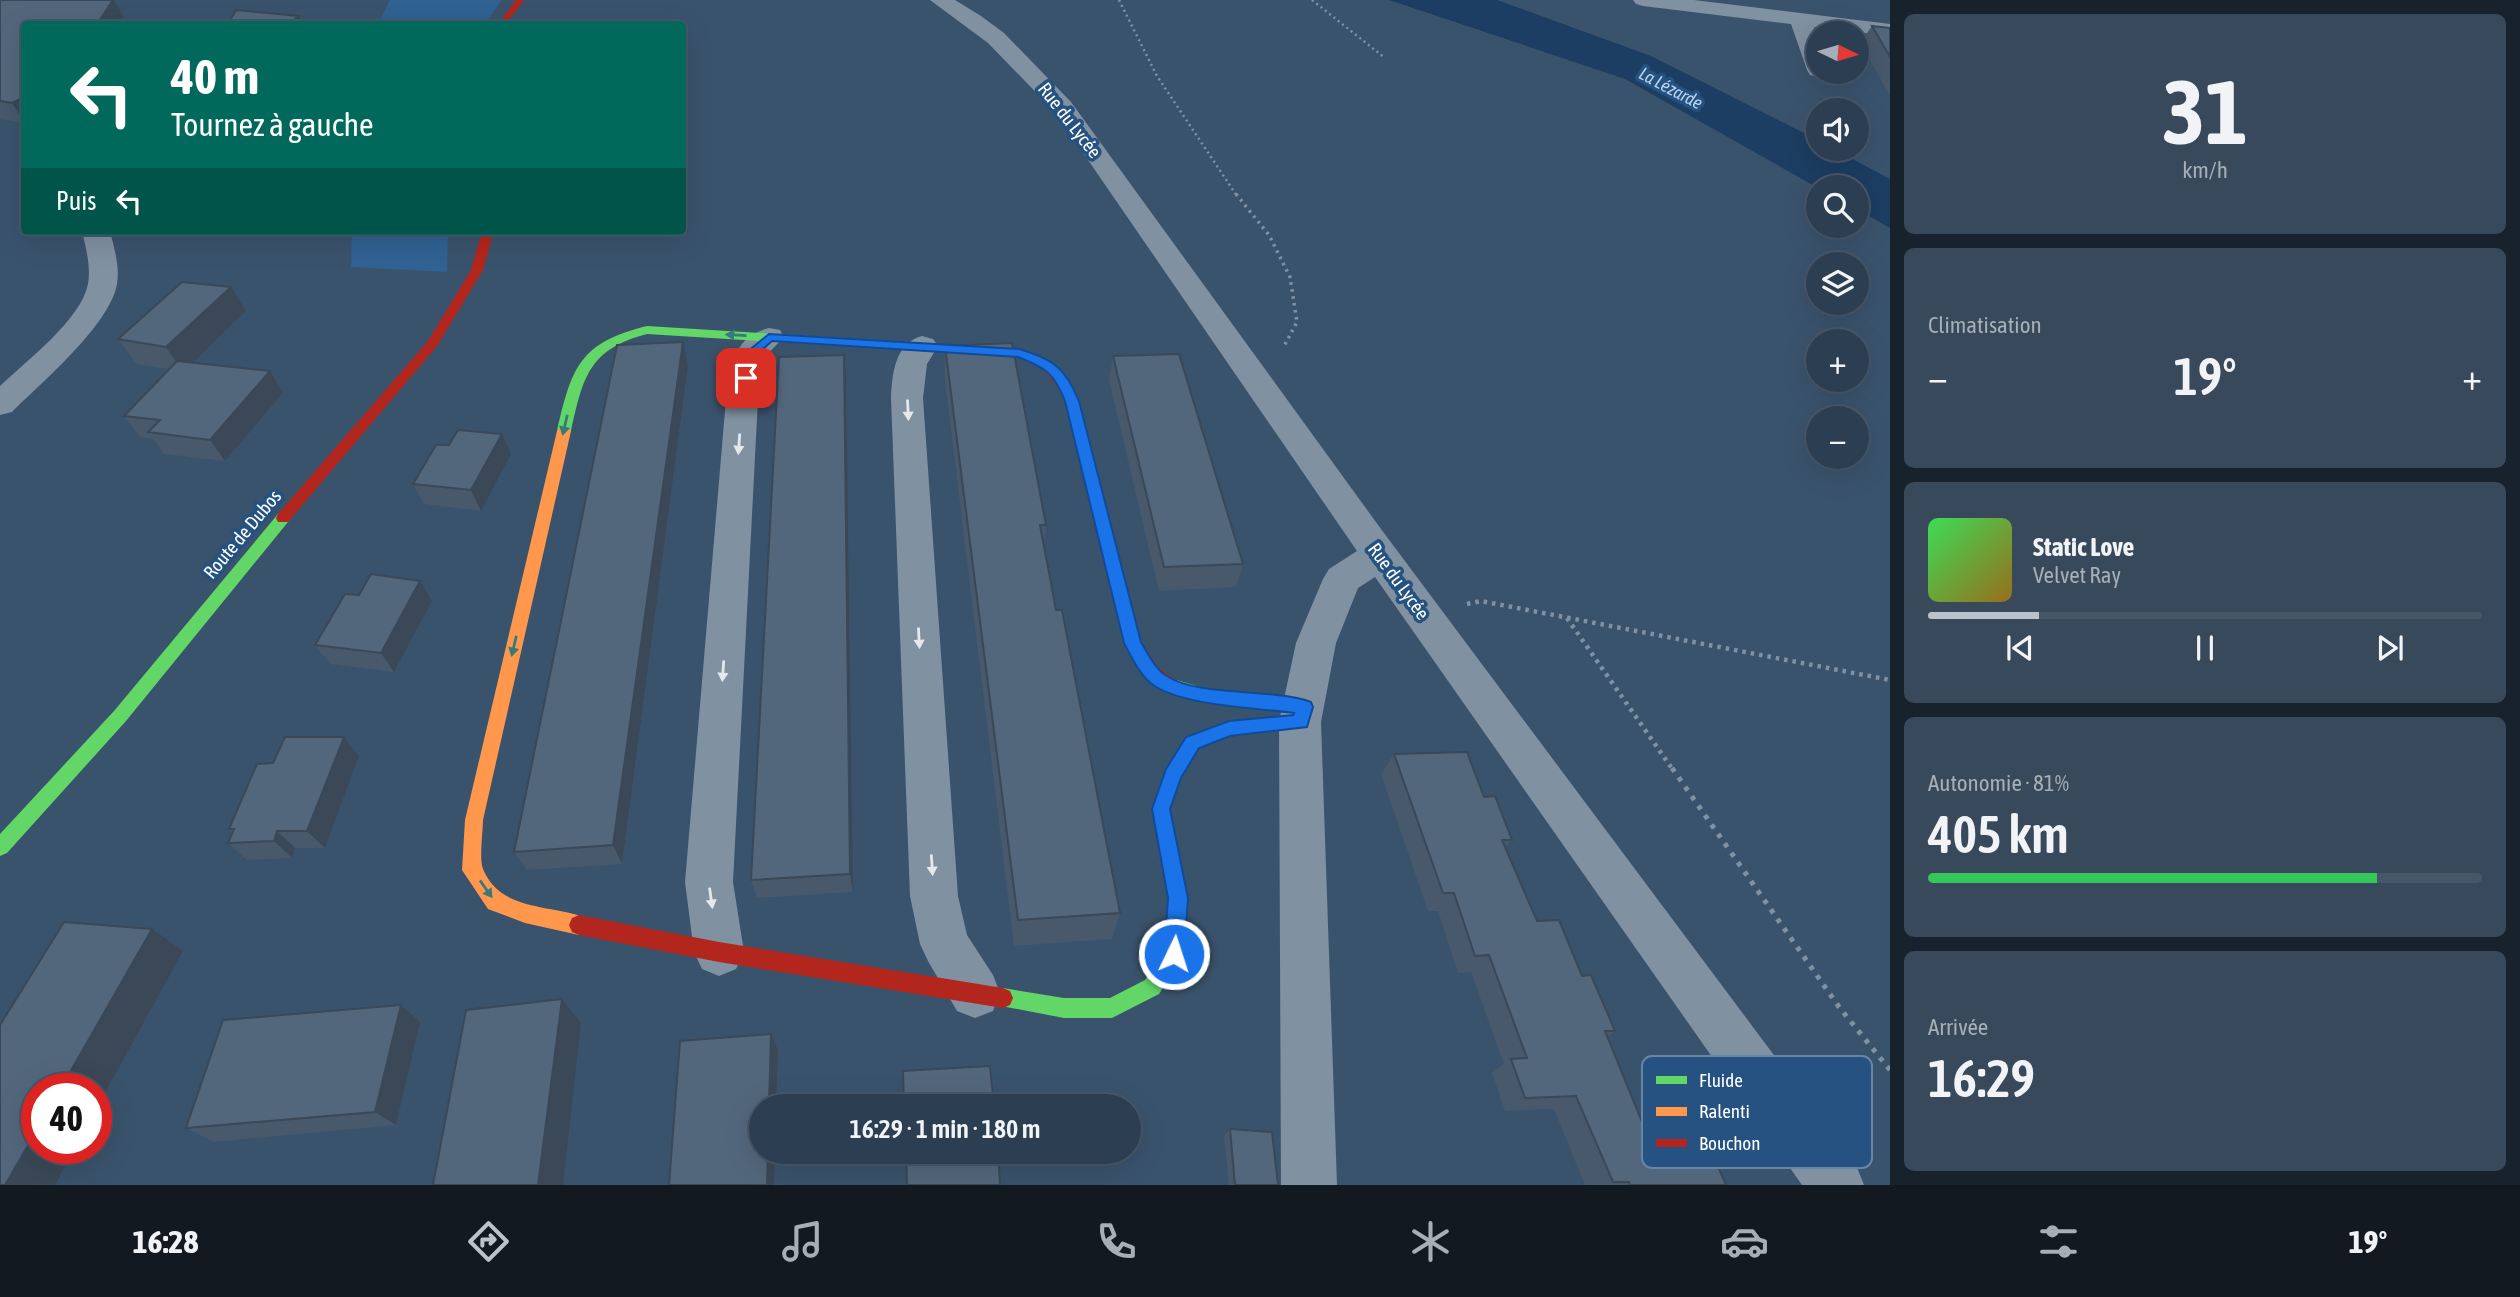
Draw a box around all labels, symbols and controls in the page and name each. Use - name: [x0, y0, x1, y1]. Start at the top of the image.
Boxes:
- north arrow: [1806, 21, 1869, 84]
- map controls: [1806, 21, 1869, 469]
- text: 40 m: [171, 48, 259, 104]
- icon: left: [56, 49, 147, 140]
- text: 31: [2162, 59, 2248, 163]
- water label: La Lézarde: [1636, 63, 1706, 113]
- street label: Rue du Lycée: [1034, 78, 1106, 162]
- button: sound: [1806, 98, 1869, 161]
- text: Tournez à gauche: [171, 106, 374, 143]
- text: km/h: [2182, 157, 2228, 183]
- button: search: [1806, 175, 1869, 238]
- icon: left: [110, 182, 148, 220]
- text: Puis: [56, 186, 96, 216]
- button: layers: [1806, 252, 1869, 315]
- text: Climatisation: [1928, 312, 2042, 338]
- button: +: [1806, 329, 1869, 392]
- one-way arrow: [725, 330, 747, 341]
- text: 19°: [2173, 346, 2237, 406]
- pin: [716, 348, 776, 408]
- text: −: [1928, 355, 1948, 398]
- text: +: [2462, 355, 2482, 398]
- icon: arrive: [727, 359, 765, 397]
- one-way arrow: [903, 400, 914, 422]
- button: −: [1806, 406, 1869, 469]
- one-way arrow: [559, 414, 570, 436]
- one-way arrow: [733, 433, 744, 455]
- street label: Route de Dubos: [199, 485, 286, 583]
- text: Static Love: [2033, 532, 2134, 562]
- street label: Rue du Lycée: [1364, 538, 1434, 624]
- text: Velvet Ray: [2033, 562, 2121, 588]
- one-way arrow: [914, 627, 925, 649]
- icon: previous: [2001, 629, 2039, 667]
- icon: pause: [2186, 629, 2224, 667]
- icon: next: [2371, 629, 2409, 667]
- one-way arrow: [508, 635, 519, 657]
- one-way arrow: [718, 660, 729, 682]
- text: Autonomie · 81%: [1928, 770, 2069, 796]
- text: 405 km: [1928, 804, 2069, 864]
- one-way arrow: [926, 854, 937, 876]
- one-way arrow: [479, 880, 493, 898]
- one-way arrow: [706, 887, 717, 909]
- position arrow: [1137, 917, 1211, 991]
- text: Arrivée: [1928, 1014, 1988, 1040]
- text: 16:29: [1928, 1048, 2035, 1108]
- legend: [1642, 1056, 1872, 1168]
- text: Fluide: [1699, 1069, 1743, 1091]
- speed limit sign: 40: [21, 1073, 112, 1164]
- text: Ralenti: [1699, 1100, 1750, 1122]
- text: 16:29 · 1 min · 180 m: [850, 1114, 1040, 1144]
- text: Bouchon: [1699, 1132, 1761, 1154]
- icon: directions: [464, 1217, 513, 1266]
- icon: music: [778, 1217, 827, 1266]
- icon: phone: [1092, 1217, 1141, 1266]
- icon: climate: [1406, 1217, 1455, 1266]
- icon: car: [1720, 1217, 1769, 1266]
- icon: filters: [2034, 1217, 2083, 1266]
- text: 16:28: [133, 1223, 198, 1260]
- text: 19°: [2348, 1223, 2387, 1260]

